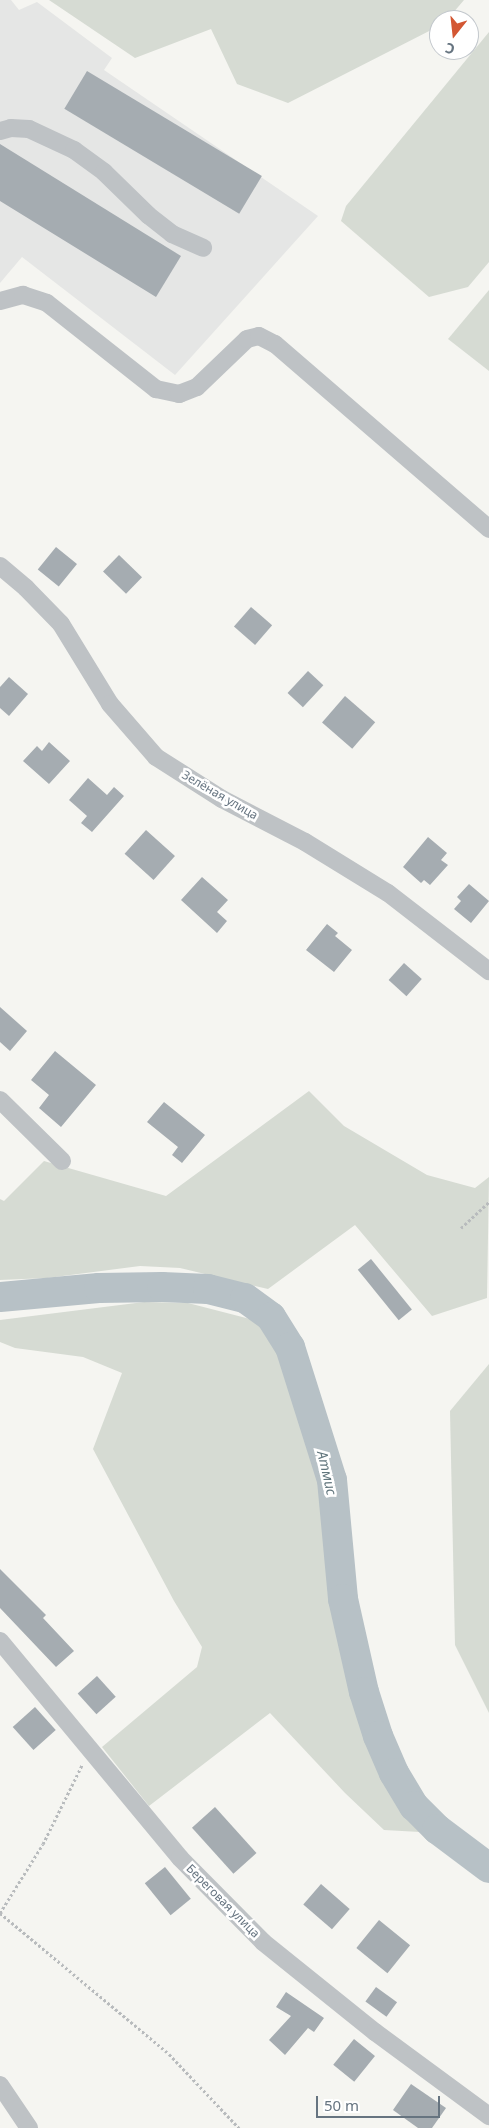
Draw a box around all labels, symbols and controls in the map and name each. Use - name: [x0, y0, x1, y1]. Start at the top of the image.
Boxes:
- north arrow: [429, 10, 479, 60]
- text: С: [443, 39, 457, 59]
- street label: Зелёная улица: [179, 767, 261, 823]
- water label: Атмис: [314, 1449, 340, 1497]
- street label: Береговая улица: [183, 1861, 263, 1941]
- scale bar: [319, 2086, 443, 2118]
- text: 50 m: [324, 2095, 359, 2115]

